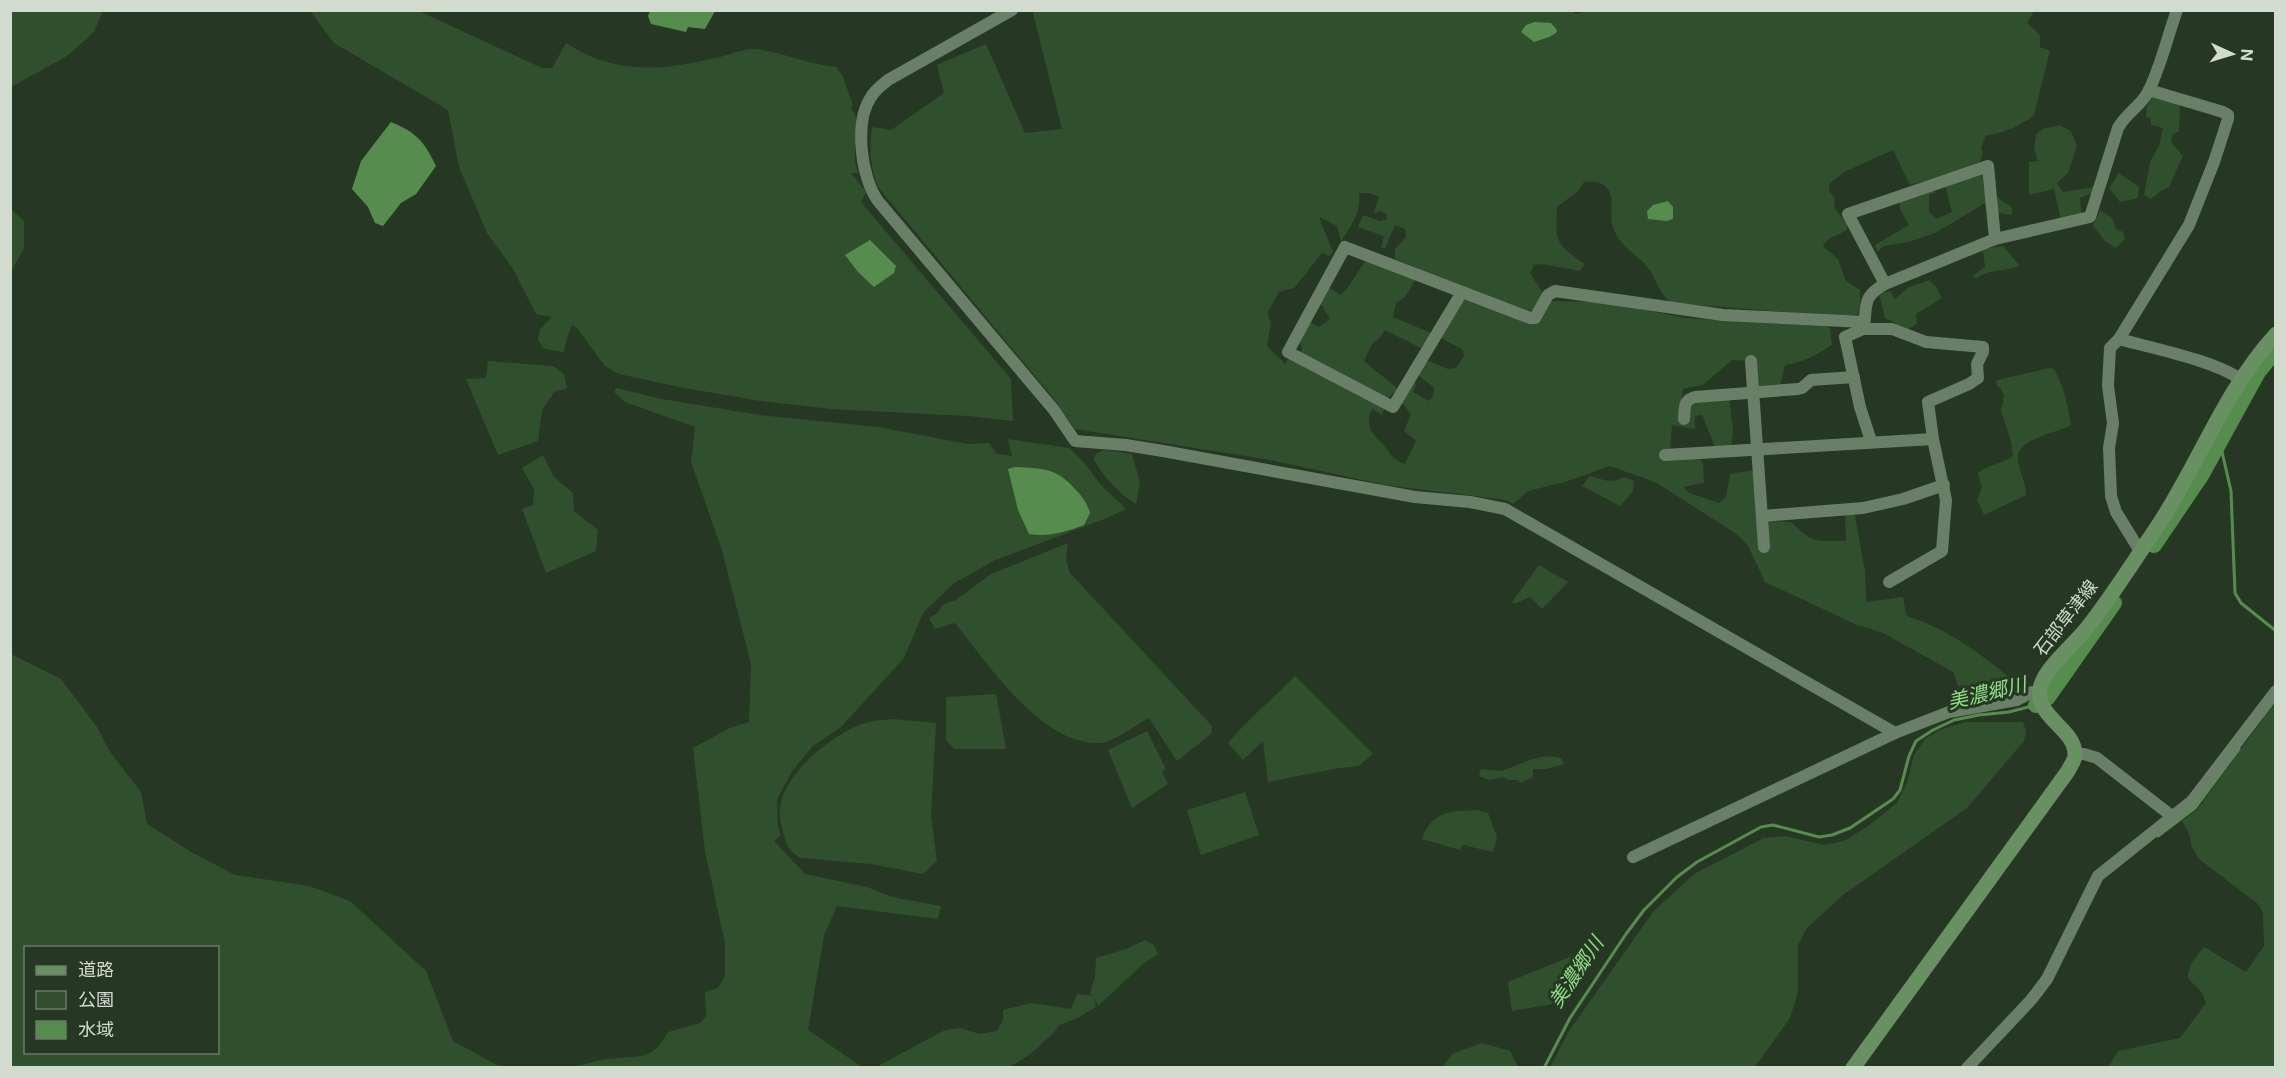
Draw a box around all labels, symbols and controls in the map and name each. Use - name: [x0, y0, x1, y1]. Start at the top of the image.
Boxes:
- north arrow: [2202, 24, 2262, 84]
- text: N: [2237, 48, 2257, 62]
- street label: 石部草津線: [2030, 576, 2102, 660]
- water label: 美濃郷川: [1945, 672, 2031, 714]
- water label: 美濃郷川: [1544, 930, 1609, 1012]
- legend: [24, 946, 219, 1054]
- text: 道路: [78, 959, 114, 980]
- text: 公園: [78, 989, 114, 1010]
- text: 水域: [78, 1019, 114, 1040]

